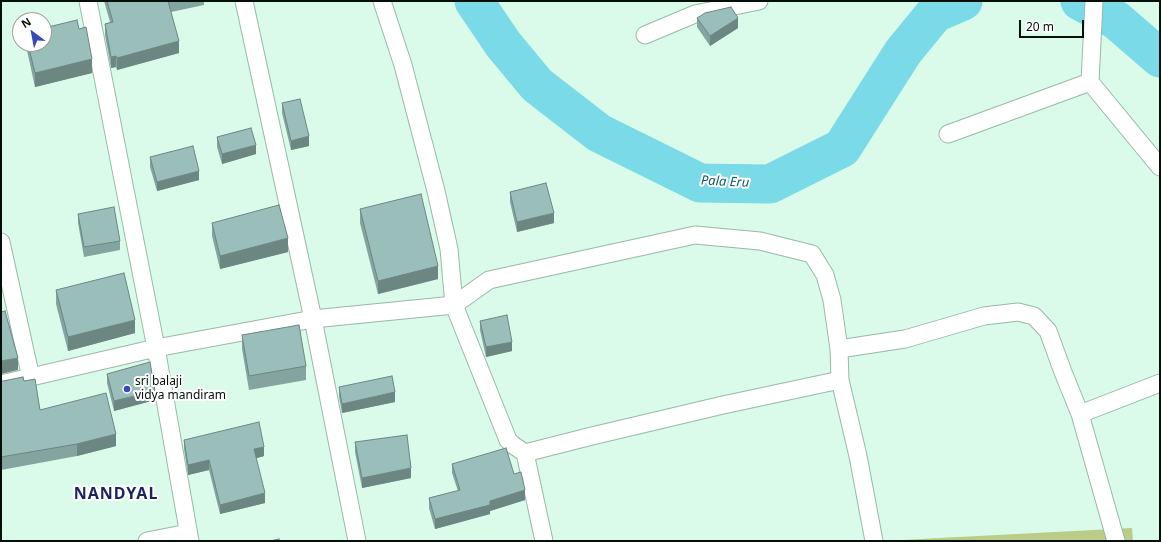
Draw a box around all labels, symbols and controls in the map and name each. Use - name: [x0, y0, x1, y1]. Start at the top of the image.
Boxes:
- north arrow: [12, 12, 52, 52]
- scale bar: [1021, 12, 1086, 38]
- text: N: [18, 14, 34, 31]
- text: 20 m: [1026, 18, 1054, 35]
- water label: Pala Eru: [700, 173, 750, 191]
- place label: sri balaji vidya mandiram: [135, 375, 226, 403]
- marker: sri balaji vidya mandiram: [122, 384, 132, 394]
- district label: NANDYAL: [74, 484, 158, 504]

